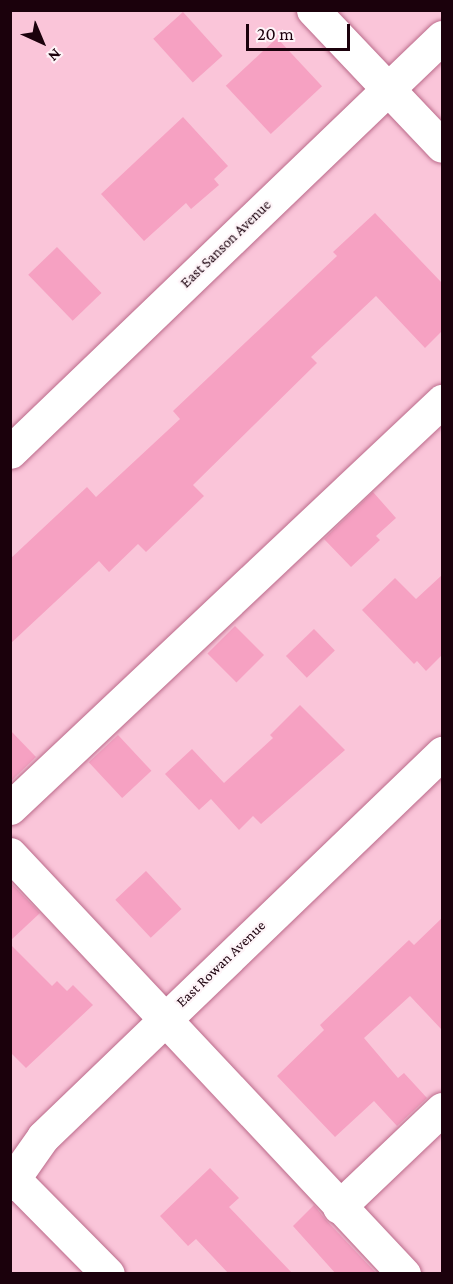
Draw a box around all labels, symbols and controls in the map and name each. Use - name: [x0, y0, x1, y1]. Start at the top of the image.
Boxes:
- north arrow: [12, 12, 72, 72]
- scale bar: [249, 12, 352, 50]
- text: 20 m: [257, 24, 294, 44]
- text: N: [45, 45, 65, 65]
- street label: East Sanson Avenue: [177, 196, 275, 292]
- street label: East Rowan Avenue: [173, 917, 269, 1011]

